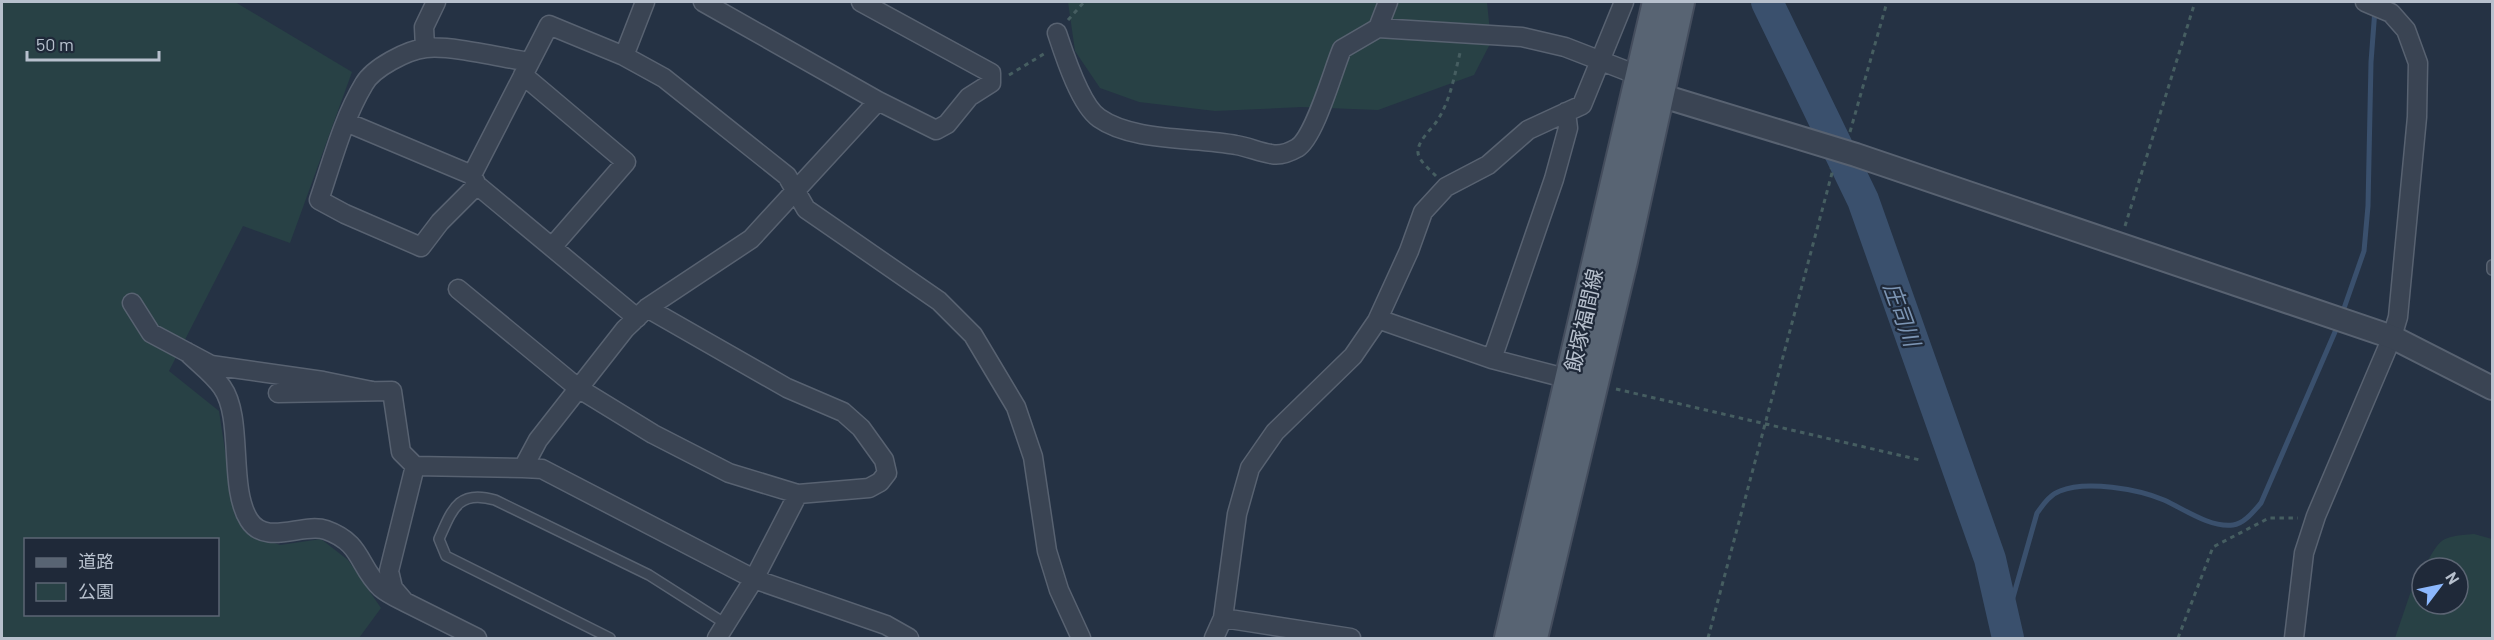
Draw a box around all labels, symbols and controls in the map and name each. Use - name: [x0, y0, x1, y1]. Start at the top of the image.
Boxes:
- scale bar: [27, 24, 159, 62]
- text: 50 m: [36, 33, 74, 55]
- street label: 飯塚福間線: [1559, 266, 1607, 374]
- water label: 庄司川: [1879, 279, 1927, 351]
- legend: [24, 538, 219, 616]
- text: 道路: [78, 550, 114, 572]
- north arrow: [2410, 556, 2470, 616]
- text: N: [2442, 568, 2464, 587]
- text: 公園: [78, 580, 114, 602]

